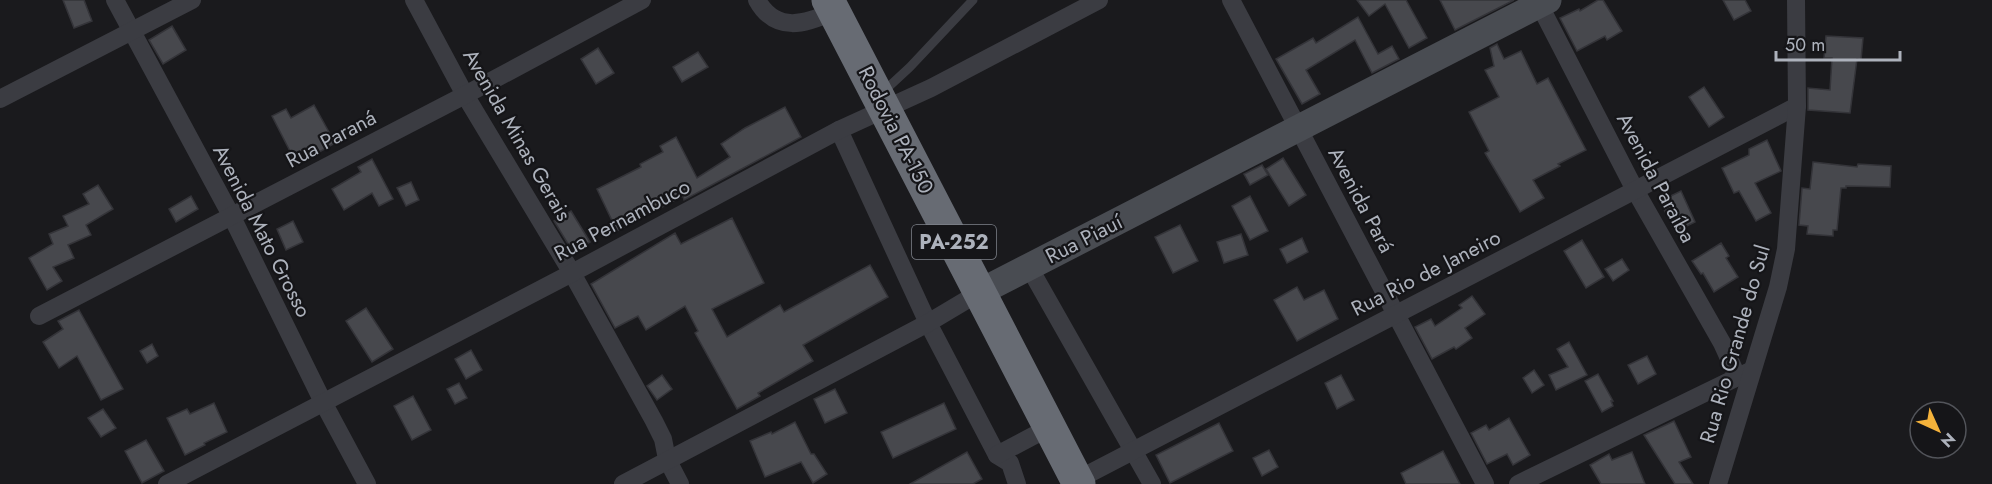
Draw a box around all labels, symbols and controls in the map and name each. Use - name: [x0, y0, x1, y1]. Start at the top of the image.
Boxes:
- scale bar: [1776, 24, 1900, 62]
- text: 50 m: [1785, 32, 1825, 58]
- street label: Avenida Minas Gerais: [455, 43, 579, 227]
- street label: Rodovia PA-150: [851, 61, 941, 199]
- street label: Rua Paraná: [280, 103, 382, 175]
- street label: Avenida Paraíba: [1609, 108, 1703, 248]
- street label: Avenida Mato Grosso: [205, 139, 319, 323]
- street label: Avenida Pará: [1321, 142, 1401, 258]
- street label: Rua Pernambuco: [549, 172, 695, 268]
- street label: Rua Piauí: [1040, 206, 1129, 271]
- street label: Rua Rio de Janeiro: [1346, 222, 1506, 324]
- road number: PA-252: [912, 225, 996, 259]
- street label: Rua Rio Grande do Sul: [1692, 241, 1778, 447]
- north arrow: [1908, 400, 1968, 460]
- text: N: [1936, 428, 1961, 453]

